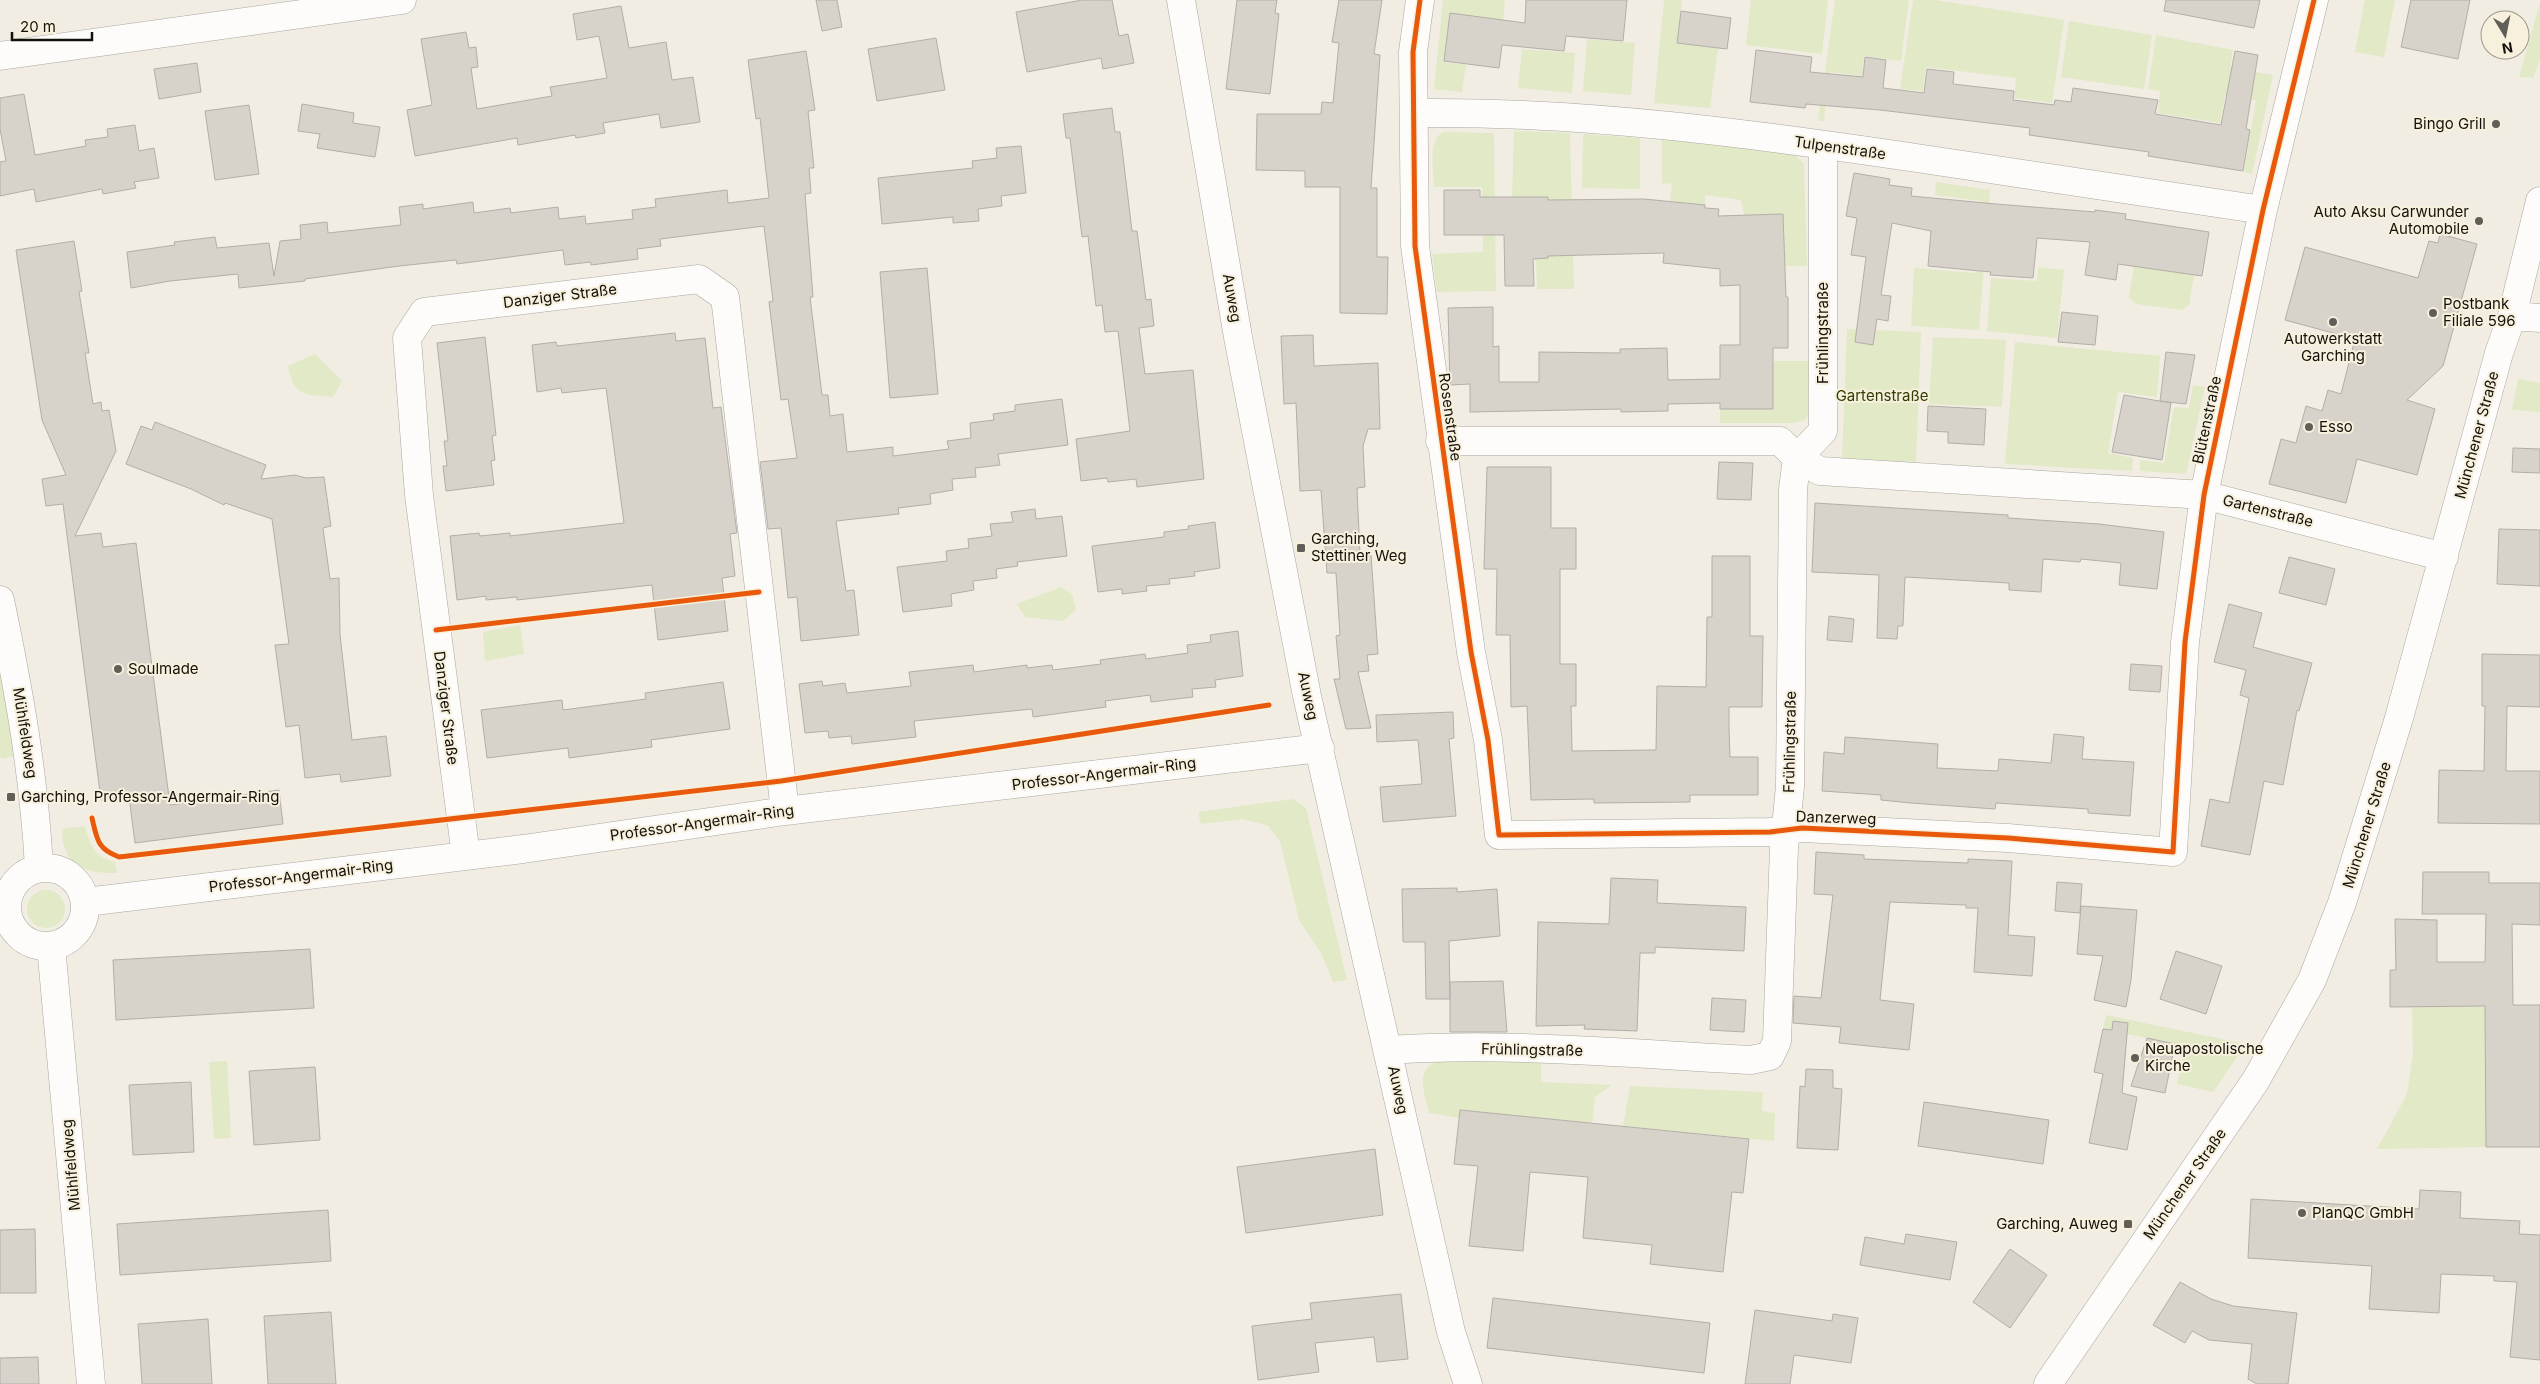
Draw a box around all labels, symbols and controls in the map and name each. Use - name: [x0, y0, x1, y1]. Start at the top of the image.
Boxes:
- scale bar: [12, 10, 92, 42]
- north arrow: [2480, 10, 2530, 60]
- text: 20 m: [20, 17, 56, 36]
- text: N: [2501, 39, 2514, 58]
- place label: Bingo Grill: [2413, 114, 2486, 133]
- marker: Bingo Grill: [2490, 118, 2502, 130]
- street label: Tulpenstraße: [1793, 132, 1887, 163]
- place label: Auto Aksu Carwunder Automobile: [2313, 202, 2469, 238]
- marker: Auto Aksu Carwunder Automobile: [2473, 215, 2485, 227]
- street label: Auweg: [1219, 272, 1246, 324]
- street label: Danziger Straße: [502, 279, 618, 312]
- street label: Frühlingstraße: [1813, 282, 1832, 384]
- place label: Postbank Filiale 596: [2443, 294, 2516, 330]
- marker: Postbank Filiale 596: [2427, 307, 2439, 319]
- marker: Autowerkstatt Garching: [2327, 316, 2339, 328]
- place label: Autowerkstatt Garching: [2284, 329, 2382, 365]
- street label: Münchener Straße: [2450, 369, 2503, 501]
- street label: Rosenstraße: [1435, 372, 1466, 462]
- street label: Blütenstraße: [2188, 374, 2225, 466]
- park label: Gartenstraße: [1836, 386, 1928, 405]
- place label: Esso: [2319, 417, 2353, 436]
- marker: Esso: [2303, 421, 2315, 433]
- street label: Gartenstraße: [2221, 490, 2315, 531]
- place label: Garching, Stettiner Weg: [1311, 529, 1407, 565]
- marker: Garching, Stettiner Weg: [1295, 542, 1307, 554]
- street label: Danziger Straße: [430, 650, 463, 766]
- place label: Soulmade: [128, 659, 199, 678]
- marker: Soulmade: [112, 663, 124, 675]
- street label: Auweg: [1294, 670, 1323, 722]
- street label: Mühlfeldweg: [9, 686, 42, 780]
- street label: Frühlingstraße: [1779, 691, 1800, 793]
- street label: Professor-Angermair-Ring: [1011, 753, 1197, 794]
- street label: Münchener Straße: [2338, 759, 2395, 891]
- place label: Garching, Professor-Angermair-Ring: [21, 787, 279, 806]
- marker: Garching, Professor-Angermair-Ring: [5, 791, 17, 803]
- street label: Professor-Angermair-Ring: [609, 800, 795, 845]
- street label: Danzerweg: [1795, 807, 1877, 828]
- street label: Professor-Angermair-Ring: [208, 855, 394, 896]
- street label: Frühlingstraße: [1481, 1039, 1583, 1060]
- place label: Neuapostolische Kirche: [2145, 1039, 2264, 1075]
- marker: Neuapostolische Kirche: [2129, 1052, 2141, 1064]
- street label: Auweg: [1384, 1064, 1413, 1116]
- street label: Mühlfeldweg: [57, 1119, 84, 1211]
- street label: Münchener Straße: [2139, 1124, 2230, 1243]
- place label: PlanQC GmbH: [2312, 1203, 2414, 1222]
- marker: PlanQC GmbH: [2296, 1207, 2308, 1219]
- place label: Garching, Auweg: [1996, 1214, 2118, 1233]
- marker: Garching, Auweg: [2122, 1218, 2134, 1230]

